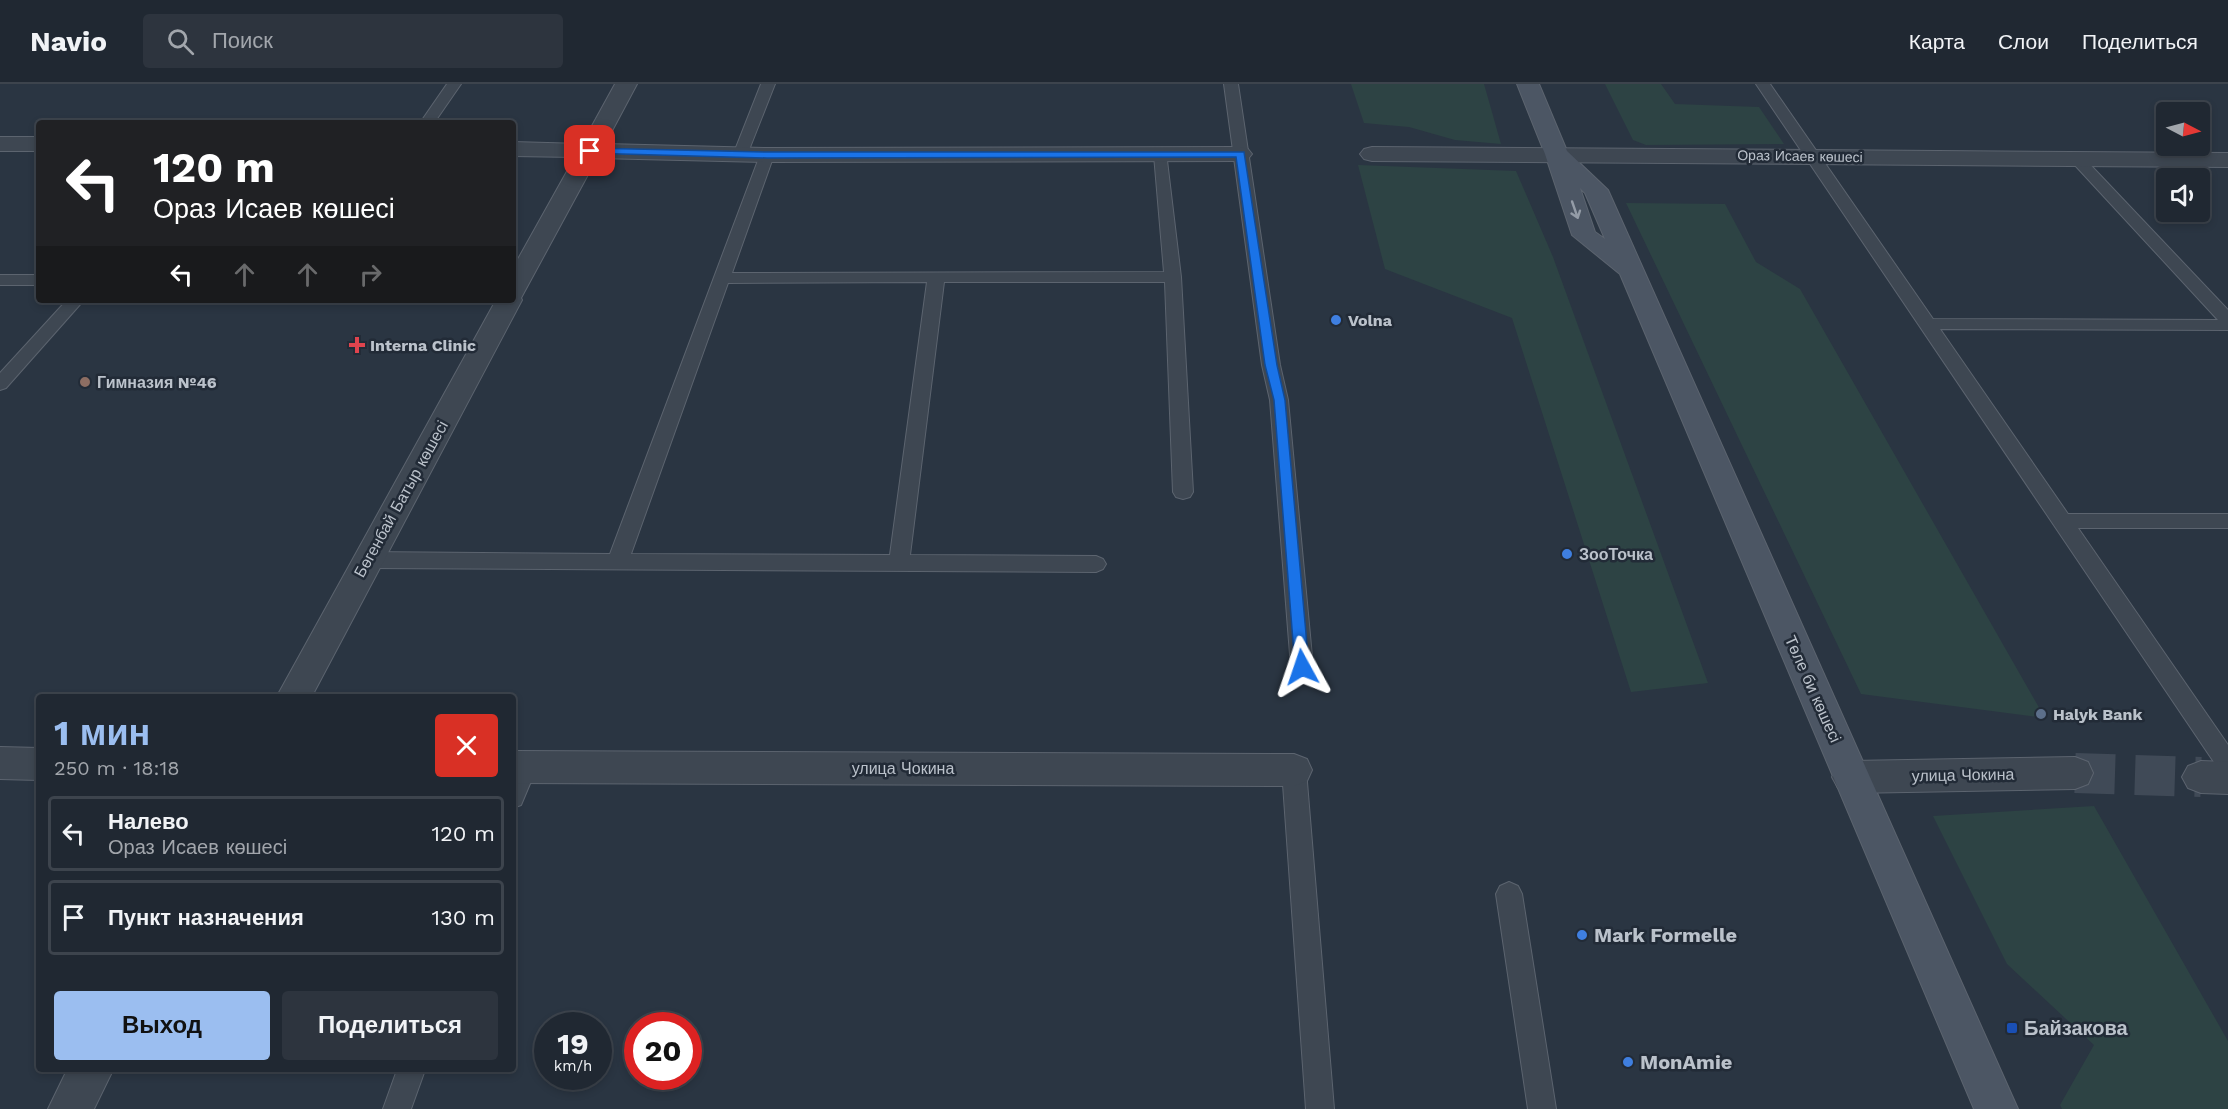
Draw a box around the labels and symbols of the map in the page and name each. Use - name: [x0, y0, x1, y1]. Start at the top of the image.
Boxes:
- north arrow: [2156, 102, 2210, 156]
- pin: [564, 125, 615, 176]
- street label: Ораз Исаев көшесі: [1737, 147, 1863, 165]
- one-way arrow: [1571, 200, 1582, 219]
- place label: Volna: [1348, 311, 1393, 330]
- marker: Volna: [1329, 313, 1343, 327]
- marker: Interna Clinic: [348, 336, 366, 354]
- place label: Interna Clinic: [370, 336, 476, 355]
- place label: Гимназия №46: [97, 373, 217, 392]
- marker: Гимназия №46: [78, 375, 92, 389]
- street label: Бөгенбай Батыр көшесі: [350, 417, 452, 581]
- place label: ЗооТочка: [1579, 545, 1653, 564]
- marker: ЗооТочка: [1560, 547, 1574, 561]
- street label: Төле би көшесі: [1781, 633, 1845, 745]
- position arrow: [1270, 635, 1334, 699]
- place label: Halyk Bank: [2053, 705, 2142, 724]
- marker: Halyk Bank: [2034, 707, 2048, 721]
- street label: улица Чокина: [852, 759, 954, 778]
- street label: улица Чокина: [1911, 765, 2015, 785]
- place label: Mark Formelle: [1594, 923, 1737, 947]
- marker: Mark Formelle: [1575, 928, 1589, 942]
- speed limit sign: 20: [624, 1012, 702, 1090]
- place label: Байзакова: [2024, 1016, 2129, 1040]
- marker: Байзакова: [2005, 1021, 2019, 1035]
- place label: MonAmie: [1640, 1050, 1732, 1074]
- marker: MonAmie: [1621, 1055, 1635, 1069]

